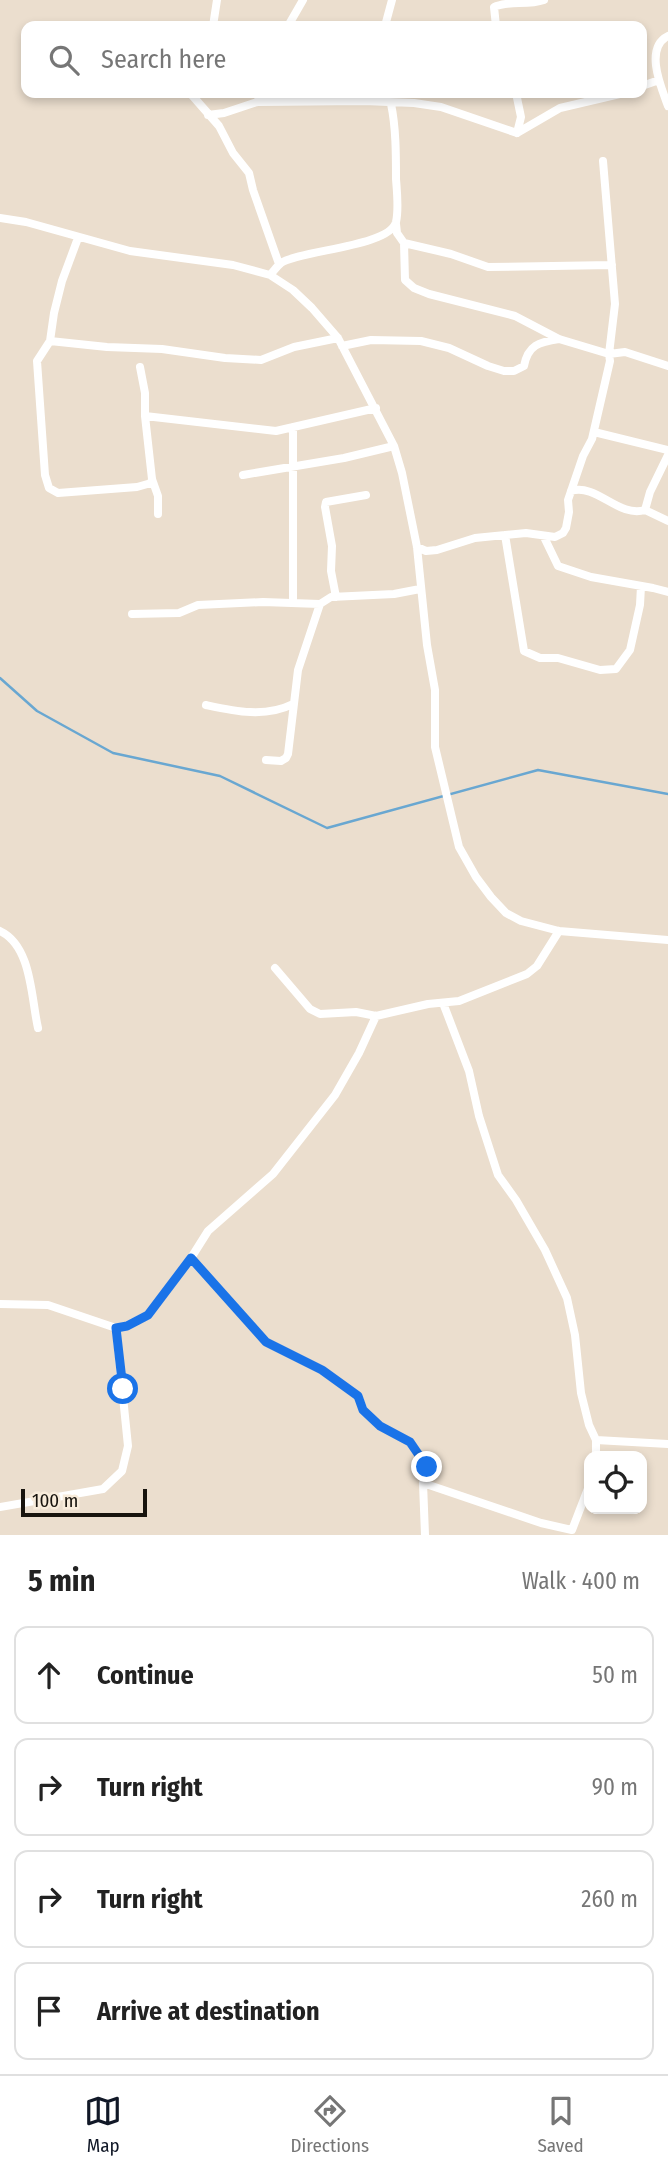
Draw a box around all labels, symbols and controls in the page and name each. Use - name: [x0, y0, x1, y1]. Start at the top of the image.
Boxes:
- search box: [21, 21, 647, 98]
- icon: search: [45, 41, 83, 79]
- text: Search here: [101, 44, 226, 75]
- route start: [107, 1373, 138, 1404]
- route end: [411, 1451, 442, 1482]
- map controls: [584, 1451, 647, 1514]
- button: locate: [584, 1451, 647, 1514]
- scale bar: [21, 1486, 147, 1518]
- text: 100 m: [32, 1489, 78, 1512]
- text: 5 min: [28, 1563, 95, 1599]
- text: Walk · 400 m: [522, 1567, 640, 1595]
- icon: ahead: [30, 1656, 68, 1694]
- text: Continue: [97, 1660, 194, 1691]
- text: 50 m: [592, 1661, 638, 1689]
- icon: right: [30, 1768, 68, 1806]
- text: Turn right: [97, 1772, 203, 1803]
- text: 90 m: [592, 1773, 638, 1801]
- icon: right: [30, 1880, 68, 1918]
- text: Turn right: [97, 1884, 203, 1915]
- text: 260 m: [581, 1885, 638, 1913]
- icon: arrive: [30, 1992, 68, 2030]
- text: Arrive at destination: [97, 1996, 320, 2027]
- tab: Map: [84, 2092, 122, 2157]
- tab: Directions: [290, 2092, 369, 2157]
- tab: Saved: [537, 2092, 584, 2157]

